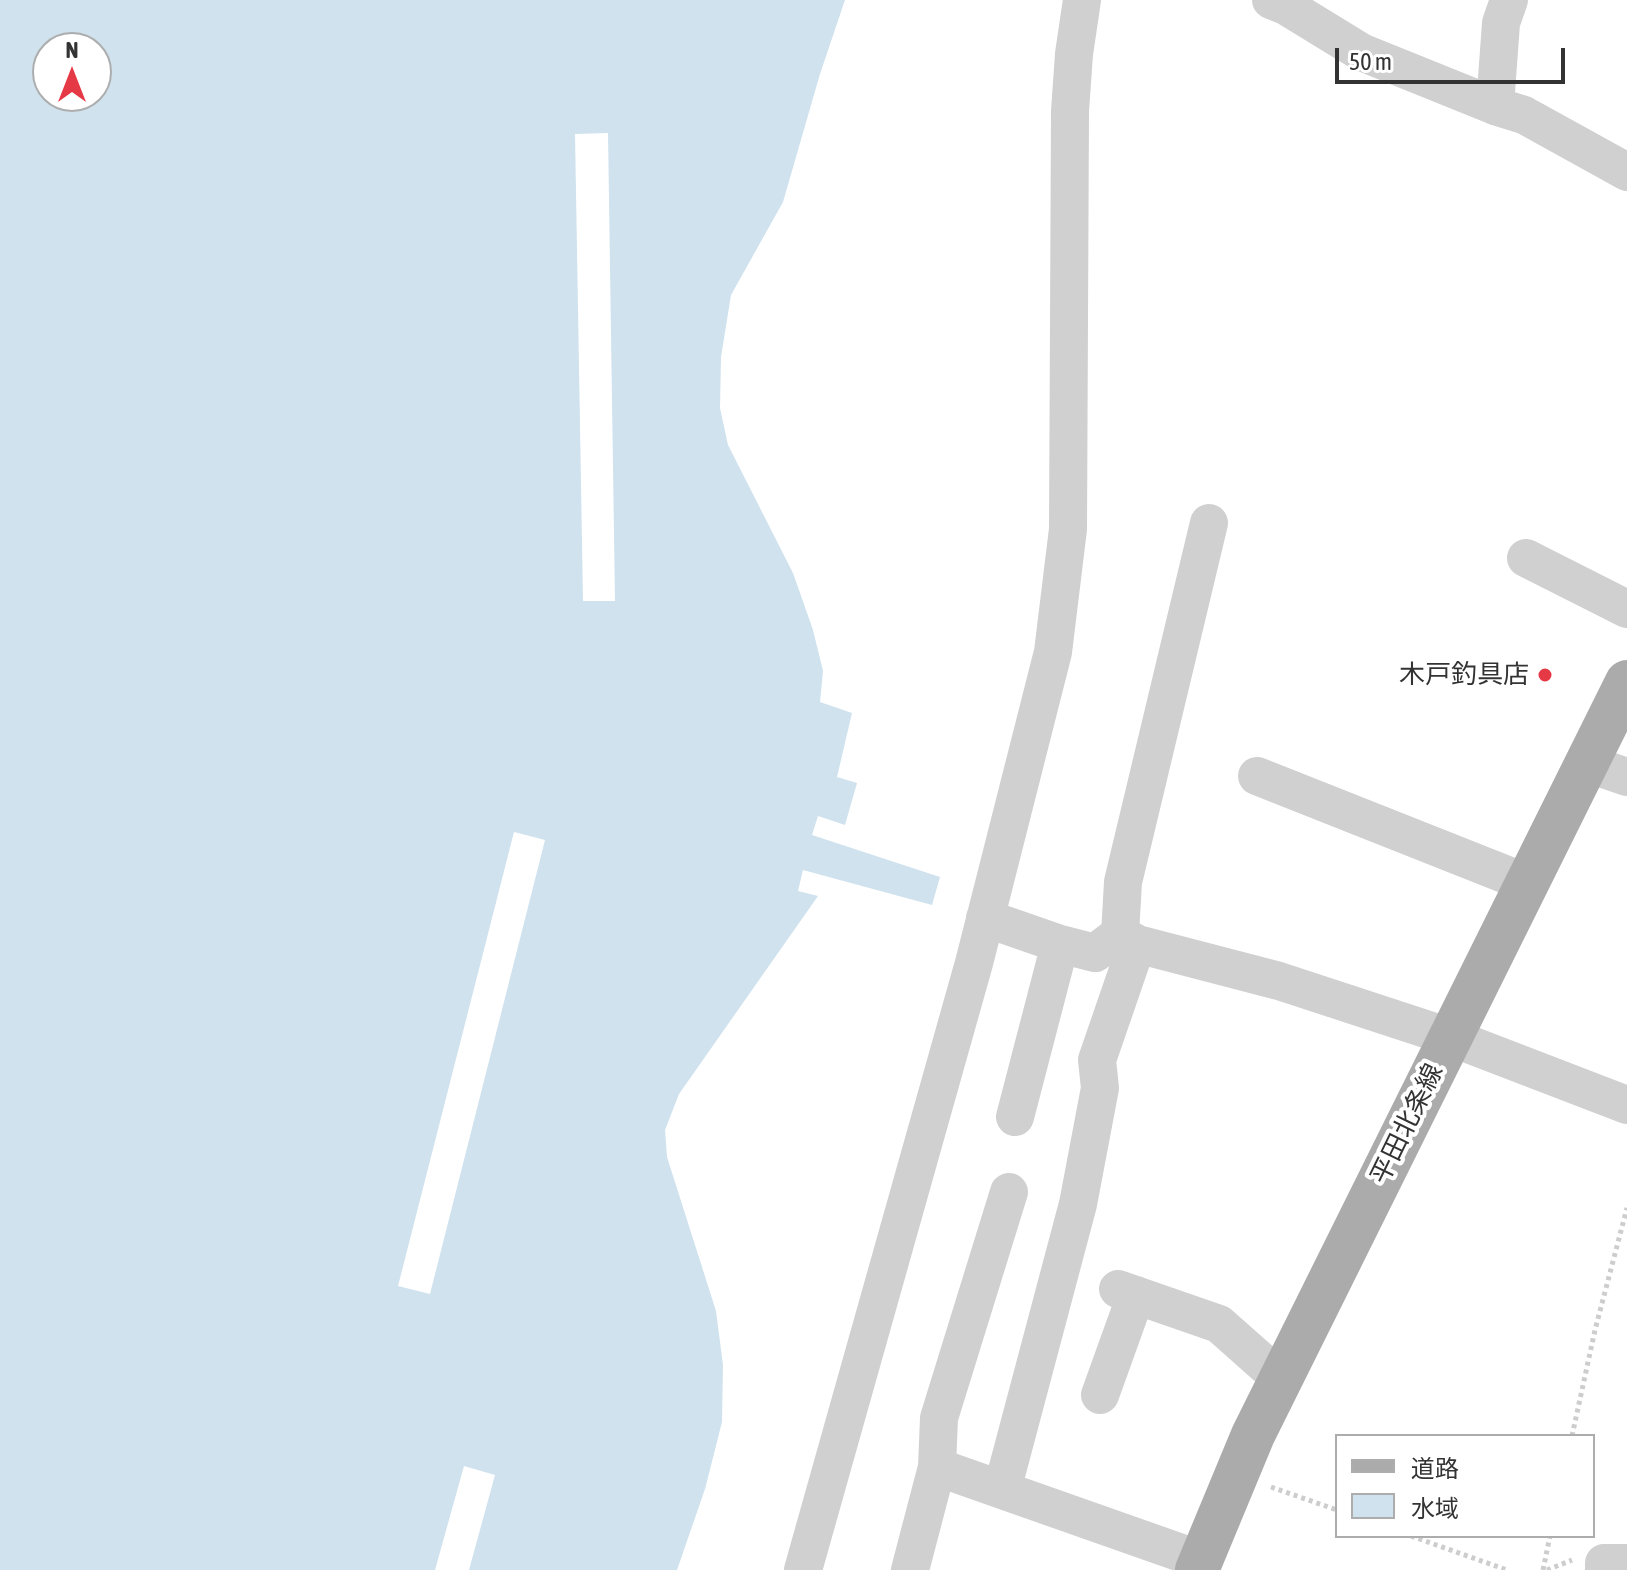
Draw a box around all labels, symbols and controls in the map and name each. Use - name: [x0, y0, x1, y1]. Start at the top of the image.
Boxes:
- north arrow: [32, 32, 112, 112]
- scale bar: [1339, 32, 1569, 82]
- text: N: [66, 37, 78, 63]
- text: 50 m: [1349, 48, 1392, 75]
- place label: 木戸釣具店: [1399, 659, 1529, 691]
- marker: 木戸釣具店: [1536, 666, 1554, 684]
- street label: 平田北条線: [1364, 1059, 1450, 1189]
- legend: [1335, 1434, 1595, 1538]
- text: 道路: [1411, 1455, 1459, 1482]
- text: 水域: [1411, 1495, 1459, 1522]

